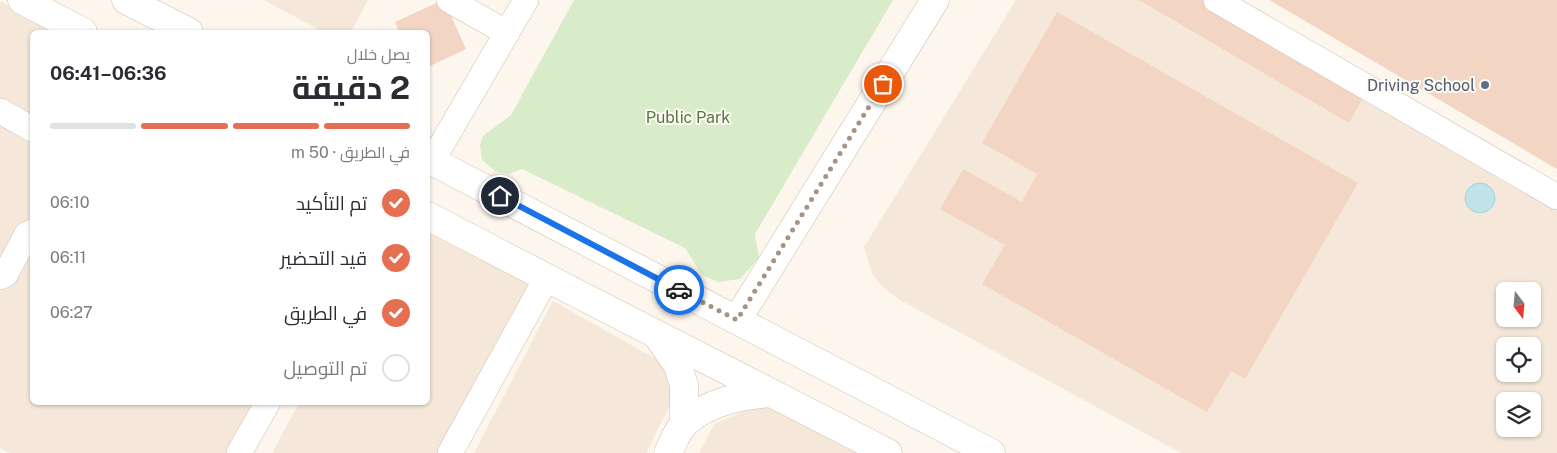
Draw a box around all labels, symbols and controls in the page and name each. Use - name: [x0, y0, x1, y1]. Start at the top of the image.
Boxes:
- text: يصل خلال: [347, 45, 410, 64]
- text: 06:36–06:41: [50, 62, 167, 84]
- pin: [862, 63, 904, 105]
- text: 2 دقيقة: [292, 69, 410, 106]
- icon: bag: [869, 70, 897, 98]
- place label: Driving School: [1367, 76, 1475, 95]
- marker: Driving School: [1479, 79, 1491, 91]
- park label: Public Park: [646, 108, 730, 127]
- text: في الطريق · 50 m: [291, 143, 410, 162]
- pin: [479, 175, 521, 217]
- icon: home: [486, 182, 514, 210]
- icon: check: [382, 189, 410, 217]
- text: تم التأكيد: [296, 192, 367, 214]
- text: 06:10: [50, 193, 90, 212]
- icon: check: [382, 244, 410, 272]
- text: قيد التحضير: [280, 247, 367, 269]
- text: 06:11: [50, 248, 86, 267]
- courier: [654, 265, 704, 315]
- icon: car: [665, 276, 693, 304]
- north arrow: [1496, 282, 1541, 328]
- map controls: [1496, 282, 1541, 437]
- icon: check: [382, 299, 410, 327]
- text: في الطريق: [284, 302, 367, 324]
- text: 06:27: [50, 303, 93, 322]
- button: locate: [1496, 337, 1541, 382]
- text: تم التوصيل: [283, 357, 367, 379]
- button: layers: [1496, 392, 1541, 437]

